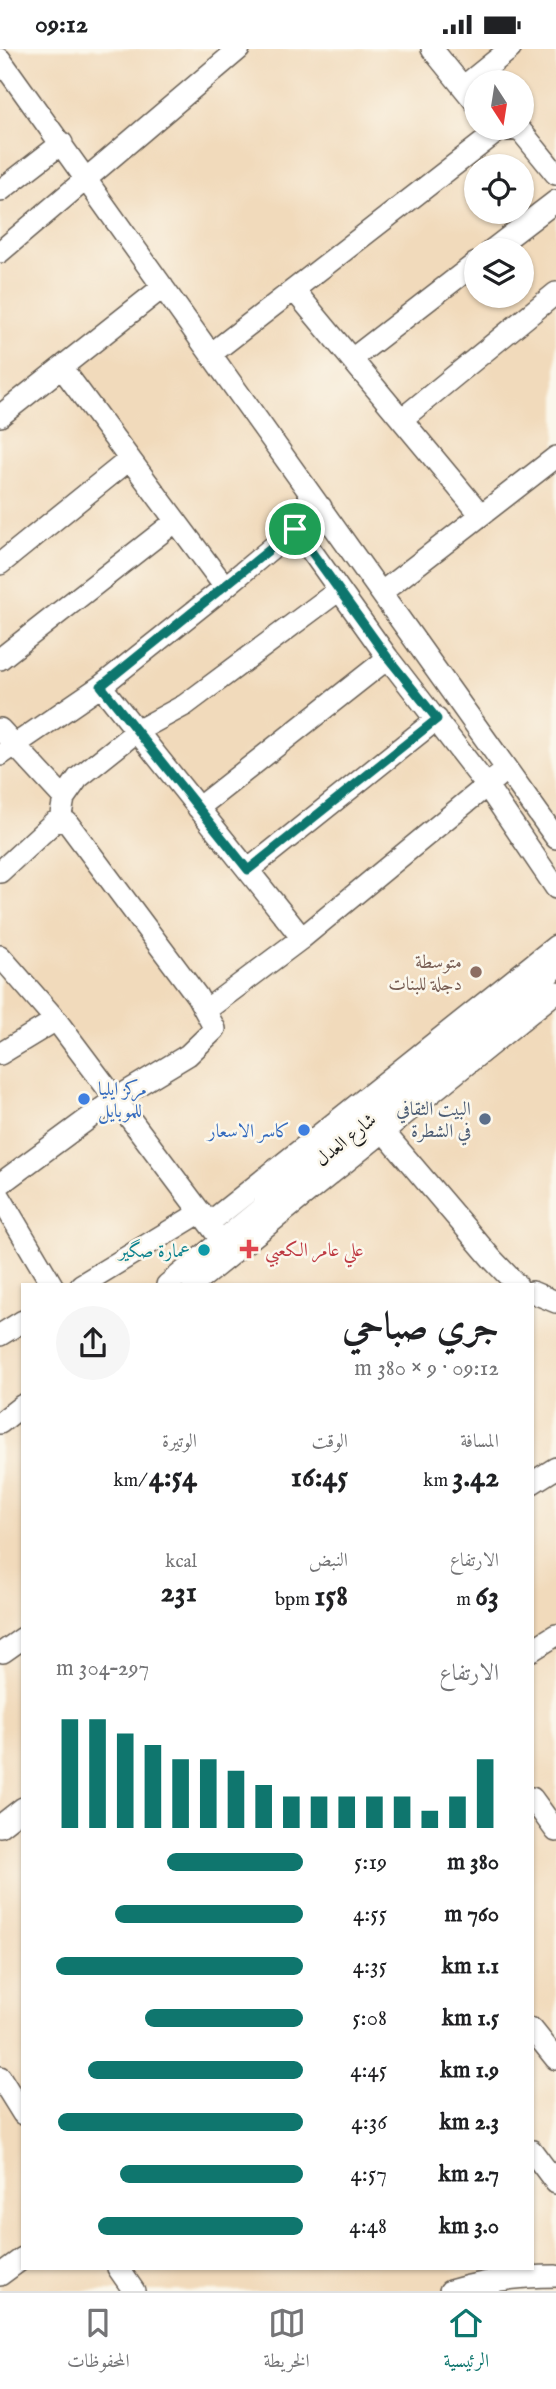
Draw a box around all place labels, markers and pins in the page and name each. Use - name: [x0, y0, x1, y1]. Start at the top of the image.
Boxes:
- pin: [265, 499, 325, 559]
- place label: متوسطة دجلة للبنات: [388, 951, 462, 997]
- marker: متوسطة دجلة للبنات: [468, 964, 484, 980]
- place label: مركز ايليا للموبايل: [98, 1078, 147, 1124]
- marker: مركز ايليا للموبايل: [76, 1091, 92, 1107]
- place label: البيت الثقافي في الشطرة: [396, 1098, 471, 1146]
- marker: البيت الثقافي في الشطرة: [477, 1111, 493, 1127]
- place label: كاسر الاسعار: [206, 1120, 290, 1144]
- marker: كاسر الاسعار: [296, 1122, 312, 1138]
- place label: عمارة صگير: [117, 1238, 190, 1264]
- marker: علي عامر الكعبي: [239, 1239, 259, 1259]
- place label: علي عامر الكعبي: [265, 1239, 364, 1268]
- marker: عمارة صگير: [196, 1242, 212, 1258]

